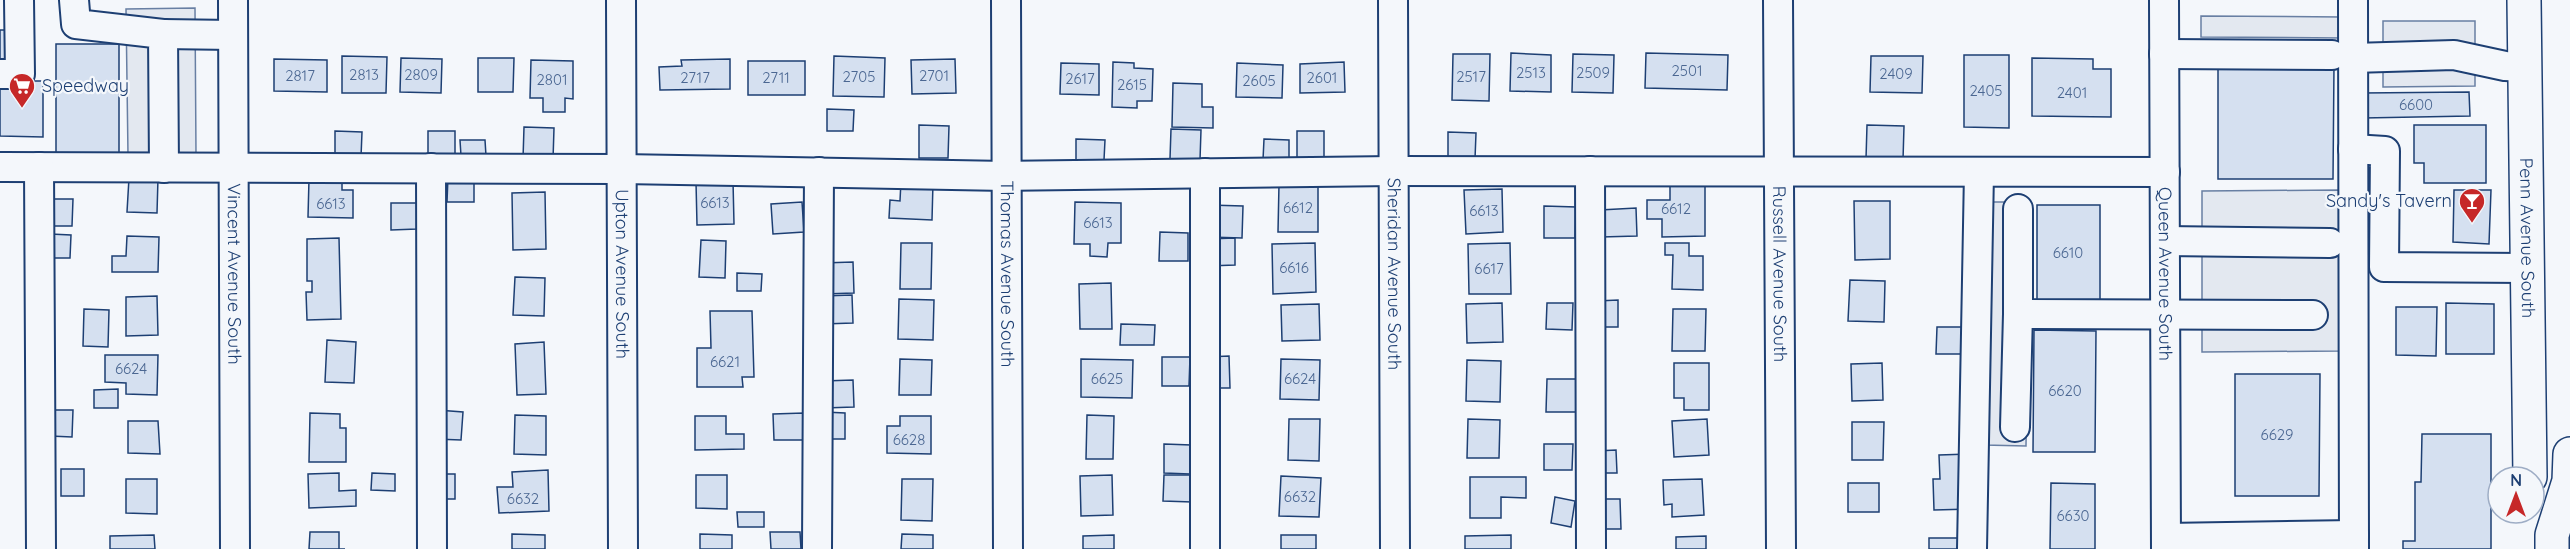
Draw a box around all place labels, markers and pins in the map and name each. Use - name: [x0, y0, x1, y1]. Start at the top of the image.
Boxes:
- supermarket icon: Speedway: [7, 71, 37, 109]
- place label: Speedway: [42, 74, 129, 97]
- bar icon: Sandy's Tavern: [2457, 186, 2487, 224]
- place label: Sandy's Tavern: [2326, 189, 2452, 212]

